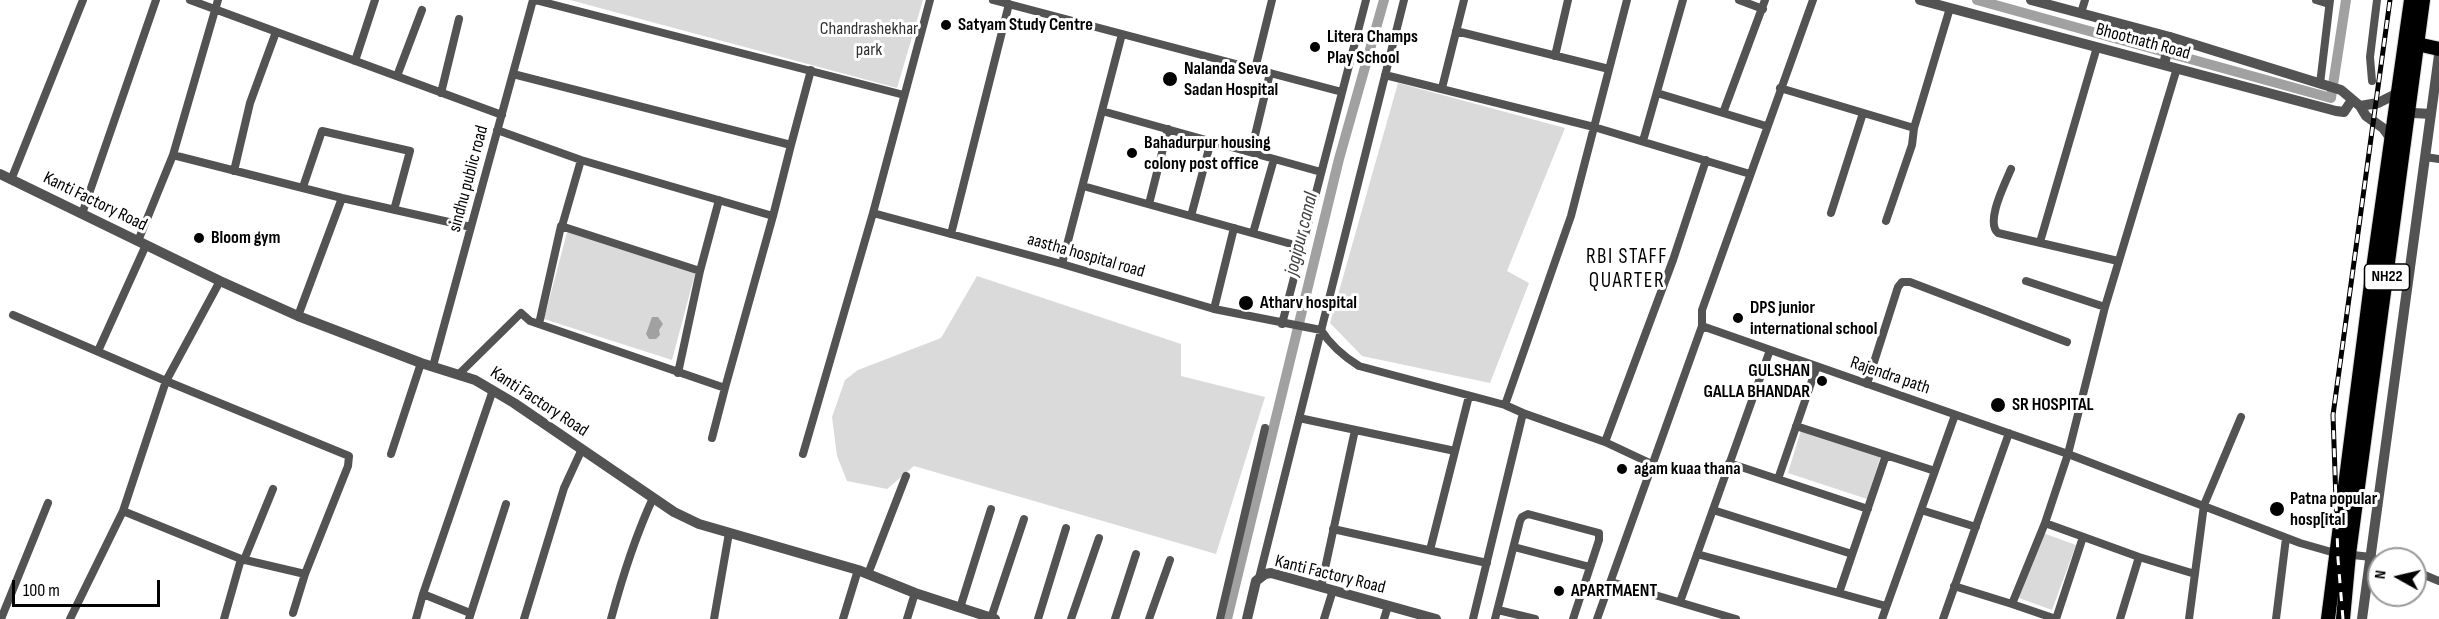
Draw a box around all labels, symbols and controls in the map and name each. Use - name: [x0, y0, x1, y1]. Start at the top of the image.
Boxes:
- place label: Satyam Study Centre: [958, 14, 1093, 36]
- park label: Chandrashekhar park: [820, 18, 918, 60]
- marker: Satyam Study Centre: [939, 18, 953, 32]
- street label: Bhootnath Road: [2093, 19, 2193, 65]
- place label: Litera Champs Play School: [1327, 26, 1418, 68]
- marker: Litera Champs Play School: [1308, 40, 1322, 54]
- place label: Nalanda Seva Sadan Hospital: [1184, 58, 1278, 100]
- marker: Nalanda Seva Sadan Hospital: [1161, 70, 1179, 88]
- street label: sindhu public road: [444, 123, 494, 235]
- place label: Bahadurpur housing colony post office: [1144, 132, 1271, 174]
- marker: Bahadurpur housing colony post office: [1125, 146, 1139, 160]
- street label: Kanti Factory Road: [40, 168, 150, 236]
- water label: jogipur canal: [1280, 190, 1324, 278]
- place label: Bloom gym: [211, 227, 280, 249]
- street label: aastha hospital road: [1025, 229, 1147, 283]
- marker: Bloom gym: [192, 231, 206, 245]
- district label: RBI STAFF QUARTER: [1586, 245, 1668, 295]
- road number: NH22: [2364, 264, 2410, 290]
- place label: Atharv hospital: [1260, 292, 1357, 314]
- marker: Atharv hospital: [1237, 294, 1255, 312]
- place label: DPS junior international school: [1750, 297, 1877, 340]
- marker: DPS junior international school: [1731, 311, 1745, 325]
- street label: Rajendra path: [1847, 352, 1933, 400]
- place label: GULSHAN GALLA BHANDAR: [1703, 360, 1810, 403]
- street label: Kanti Factory Road: [486, 362, 592, 442]
- marker: GULSHAN GALLA BHANDAR: [1815, 374, 1829, 388]
- place label: SR HOSPITAL: [2012, 394, 2094, 416]
- marker: SR HOSPITAL: [1989, 396, 2007, 414]
- place label: agam kuaa thana: [1634, 458, 1741, 480]
- marker: agam kuaa thana: [1615, 462, 1629, 476]
- place label: Patna popular hosp[ital: [2290, 488, 2377, 530]
- marker: Patna popular hosp[ital: [2268, 500, 2286, 518]
- north arrow: [2367, 547, 2427, 607]
- street label: Kanti Factory Road: [1273, 551, 1387, 599]
- scale bar: [15, 568, 164, 606]
- text: N: [2371, 569, 2391, 580]
- text: 100 m: [23, 580, 60, 601]
- place label: APARTMAENT: [1571, 580, 1657, 602]
- marker: APARTMAENT: [1552, 584, 1566, 598]

